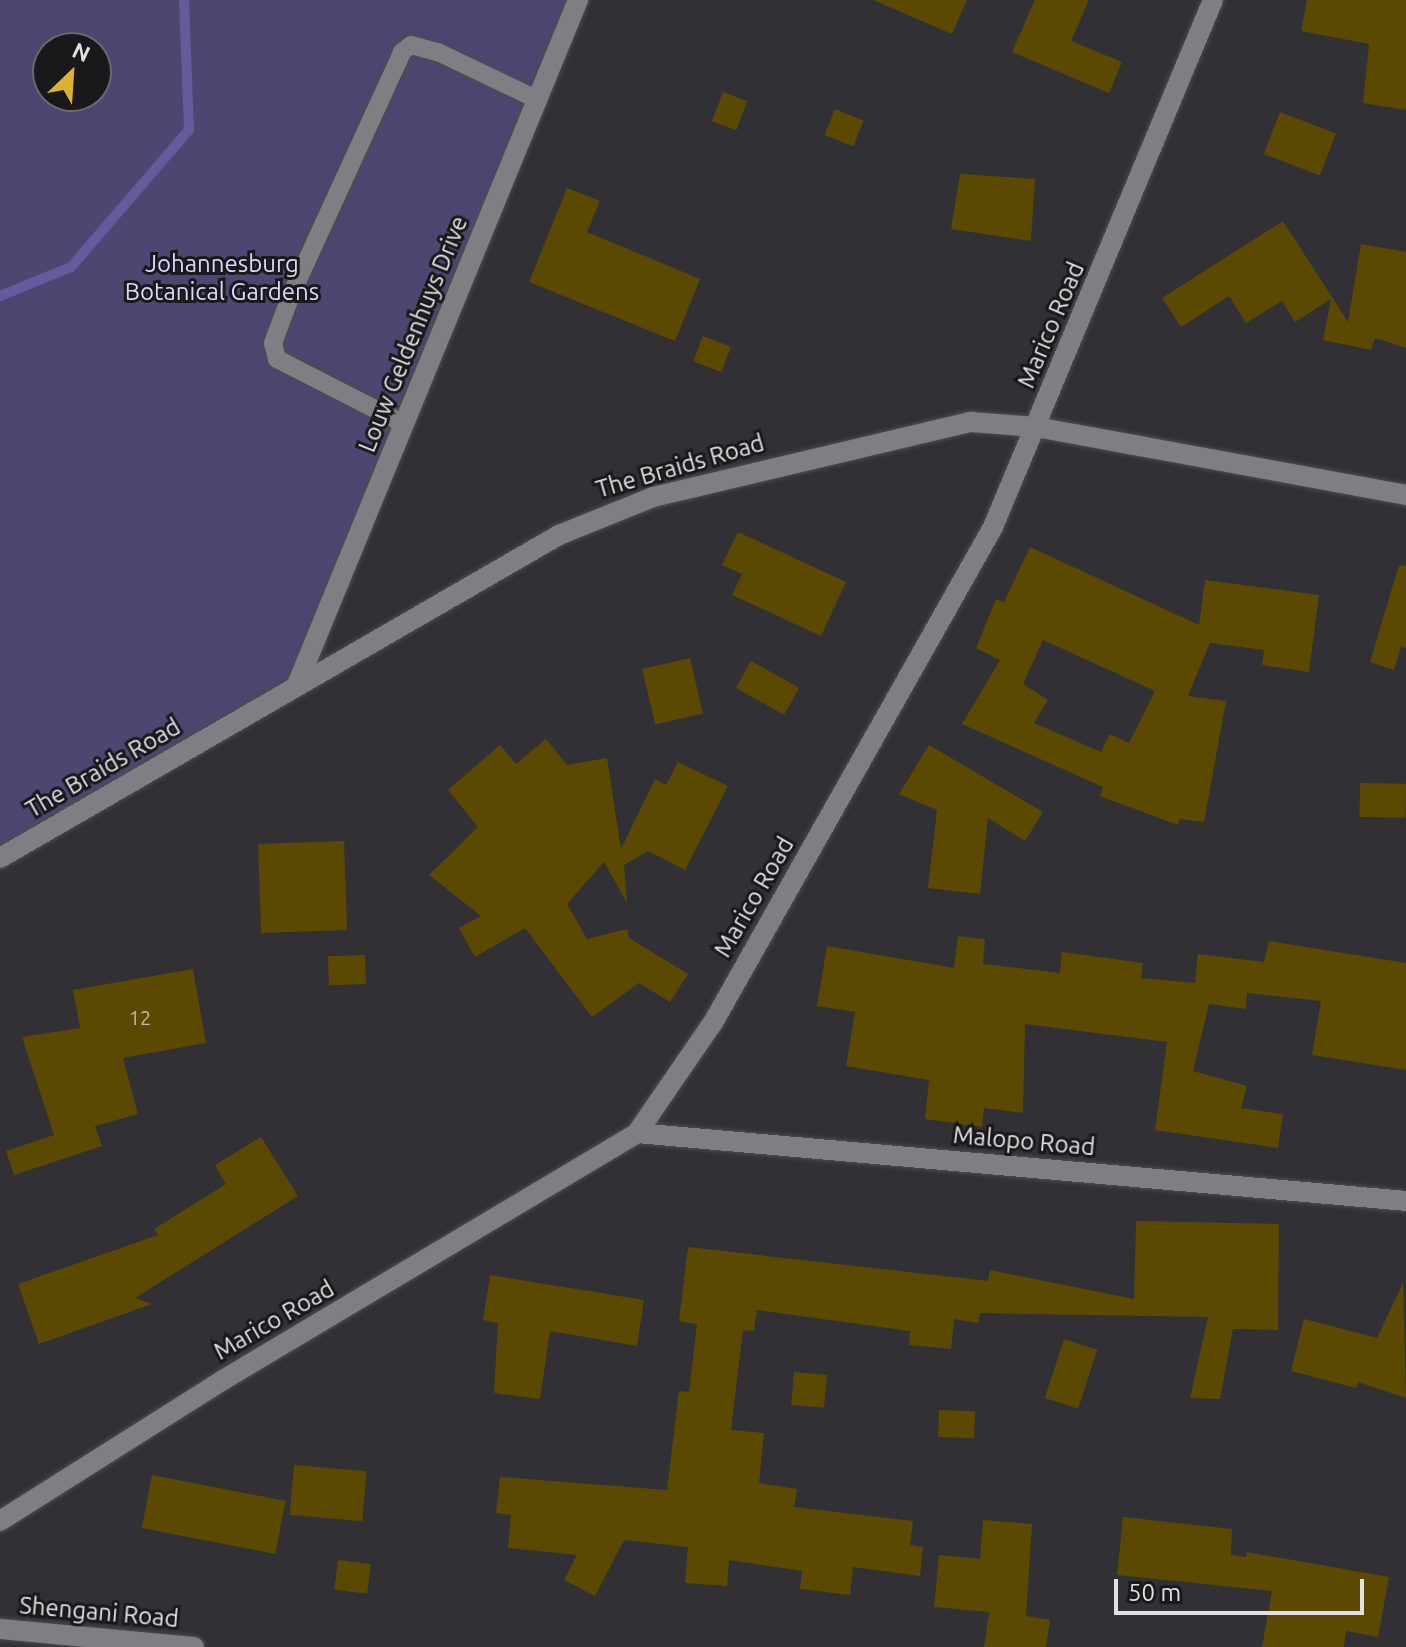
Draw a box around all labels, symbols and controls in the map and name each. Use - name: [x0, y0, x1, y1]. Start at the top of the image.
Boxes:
- north arrow: [32, 32, 112, 112]
- text: N: [69, 37, 94, 66]
- street label: Louw Geldenhuys Drive: [352, 212, 474, 456]
- park label: Johannesburg Botanical Gardens: [125, 250, 319, 306]
- street label: Marico Road: [1012, 258, 1090, 392]
- street label: The Braids Road: [593, 428, 767, 504]
- street label: The Braids Road: [21, 712, 185, 824]
- street label: Marico Road: [708, 832, 800, 962]
- house number: 12: [129, 1005, 151, 1029]
- street label: Malopo Road: [952, 1120, 1096, 1162]
- street label: Marico Road: [209, 1274, 339, 1366]
- scale bar: [1118, 1563, 1368, 1613]
- text: 50 m: [1128, 1579, 1181, 1606]
- street label: Shengani Road: [18, 1591, 180, 1633]

